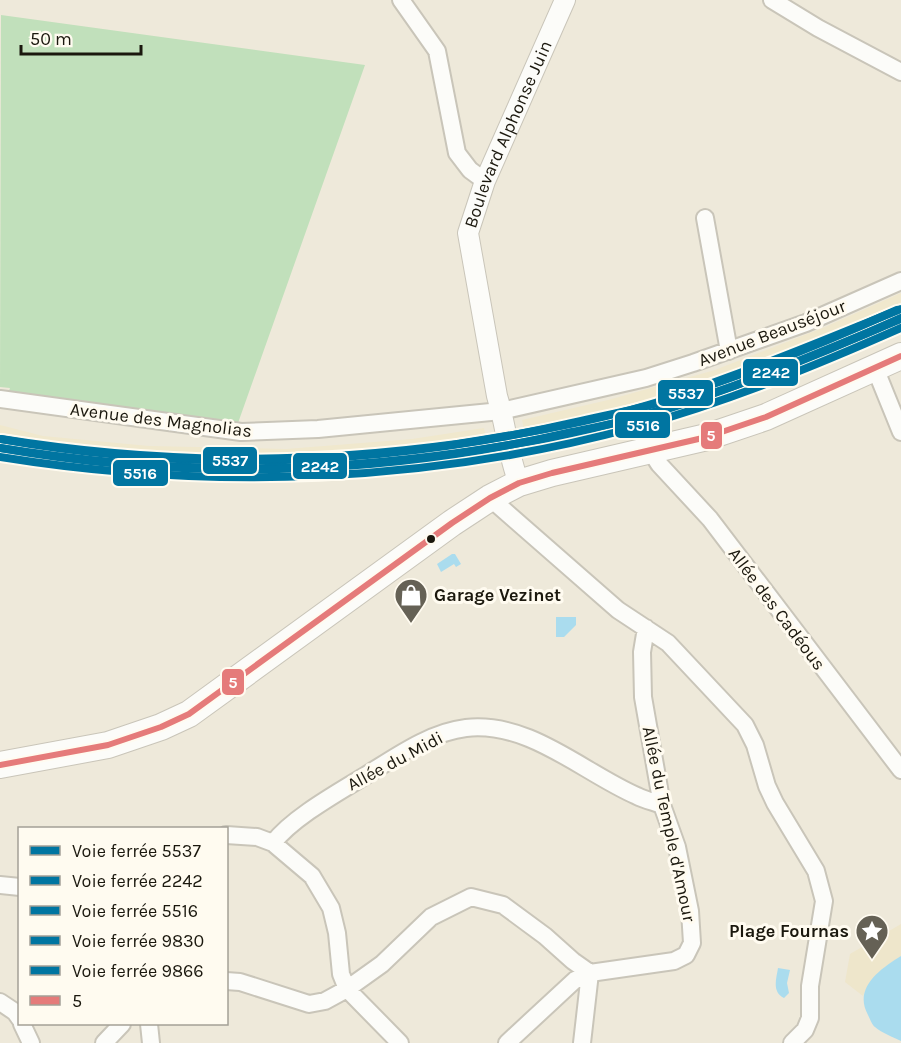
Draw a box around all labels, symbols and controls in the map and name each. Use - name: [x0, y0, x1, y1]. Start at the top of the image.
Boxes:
- scale bar: [21, 18, 141, 56]
- text: 50 m: [30, 28, 72, 50]
- street label: Boulevard Alphonse Juin: [459, 37, 557, 231]
- street label: Avenue Beauséjour: [695, 295, 849, 371]
- line badge: 2242: [742, 358, 799, 387]
- text: 2242: [752, 363, 790, 382]
- line badge: 5537: [657, 379, 714, 407]
- text: 5537: [668, 384, 704, 403]
- street label: Avenue des Magnolias: [69, 398, 253, 442]
- line badge: 5516: [614, 411, 671, 439]
- text: 5516: [626, 416, 660, 435]
- line badge: 5: [700, 421, 723, 450]
- text: 5: [706, 426, 716, 445]
- line badge: 5537: [202, 446, 258, 475]
- text: 5537: [212, 451, 248, 470]
- line badge: 2242: [292, 452, 348, 480]
- text: 2242: [301, 457, 339, 476]
- line badge: 5516: [112, 459, 169, 487]
- text: 5516: [123, 464, 157, 483]
- unlabelled marker: [425, 533, 437, 545]
- street label: Allée des Cadéous: [724, 543, 830, 675]
- shop icon: Garage Vezinet: [393, 577, 429, 624]
- place label: Garage Vezinet: [434, 584, 561, 606]
- line badge: 5: [221, 668, 245, 696]
- text: 5: [228, 673, 238, 692]
- street label: Allée du Temple d'Amour: [638, 724, 701, 924]
- street label: Allée du Midi: [343, 726, 447, 796]
- legend: [18, 827, 228, 1025]
- text: Voie ferrée 5537: [72, 840, 201, 862]
- text: Voie ferrée 2242: [72, 870, 203, 892]
- text: Voie ferrée 5516: [72, 900, 198, 922]
- place icon: Plage Fournas: [854, 913, 890, 960]
- place label: Plage Fournas: [729, 920, 849, 942]
- text: Voie ferrée 9830: [72, 930, 204, 952]
- text: Voie ferrée 9866: [72, 960, 204, 982]
- text: 5: [72, 990, 82, 1012]

